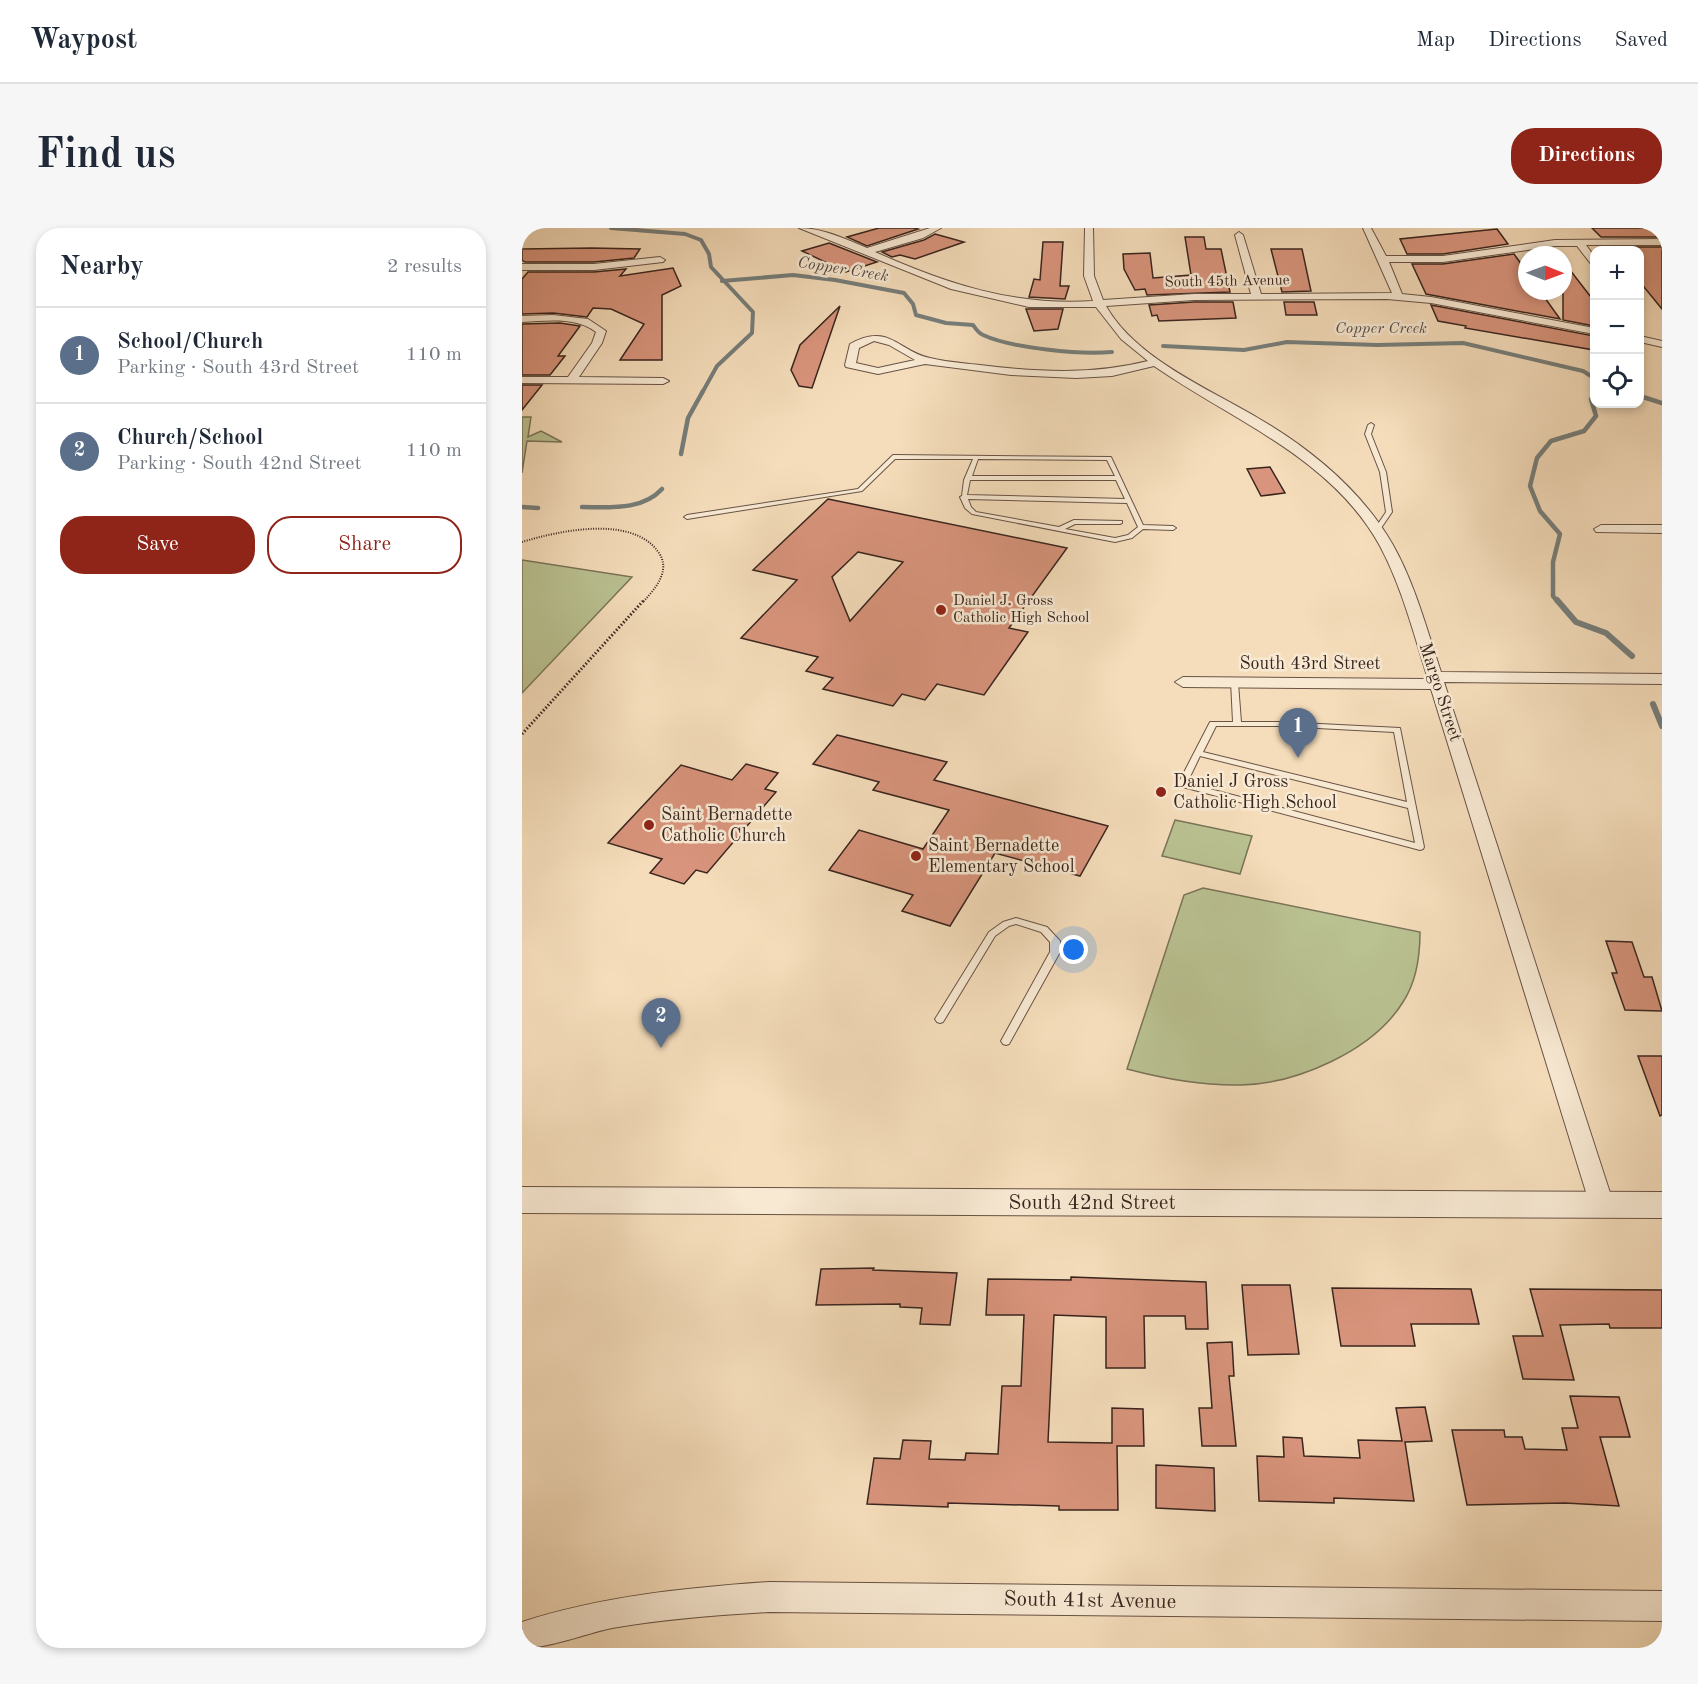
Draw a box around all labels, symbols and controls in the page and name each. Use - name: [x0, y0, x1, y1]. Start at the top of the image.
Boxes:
- text: Waypost: [30, 27, 137, 55]
- text: Map: [1416, 30, 1455, 51]
- text: Directions: [1488, 30, 1582, 51]
- text: Saved: [1615, 30, 1668, 51]
- button: Directions: [1511, 128, 1662, 184]
- text: Find us: [36, 135, 175, 177]
- north arrow: [1518, 246, 1572, 300]
- map controls: [1590, 246, 1644, 408]
- button: +: [1590, 246, 1644, 300]
- text: Nearby: [60, 254, 144, 280]
- water label: Copper Creek: [796, 255, 890, 285]
- text: 2 results: [387, 257, 462, 277]
- street label: South 45th Avenue: [1164, 273, 1290, 291]
- button: −: [1590, 300, 1644, 354]
- water label: Copper Creek: [1335, 321, 1427, 337]
- text: School/Church: [117, 331, 263, 353]
- text: 1: [74, 345, 85, 365]
- text: 110 m: [406, 345, 462, 365]
- button: locate: [1590, 354, 1644, 408]
- text: Parking · South 43rd Street: [117, 358, 359, 378]
- text: Church/School: [117, 427, 263, 449]
- text: 2: [74, 441, 85, 461]
- text: 110 m: [406, 441, 462, 461]
- text: Parking · South 42nd Street: [117, 454, 362, 474]
- button: Save: [60, 516, 255, 574]
- button: Share: [267, 516, 462, 574]
- place label: Daniel J. Gross Catholic High School: [953, 594, 1089, 626]
- marker: Daniel J. Gross Catholic High School: [934, 603, 948, 617]
- street label: Margo Street: [1416, 640, 1464, 744]
- street label: South 43rd Street: [1239, 655, 1381, 673]
- pin: 1: [1278, 708, 1318, 758]
- place label: Daniel J Gross Catholic High School: [1173, 773, 1337, 812]
- marker: Daniel J Gross Catholic High School: [1154, 785, 1168, 799]
- place label: Saint Bernadette Catholic Church: [661, 806, 792, 845]
- marker: Saint Bernadette Catholic Church: [642, 818, 656, 832]
- place label: Saint Bernadette Elementary School: [928, 837, 1075, 876]
- marker: Saint Bernadette Elementary School: [909, 849, 923, 863]
- your location: [1059, 935, 1088, 964]
- pin: 2: [642, 998, 680, 1048]
- street label: South 42nd Street: [1008, 1193, 1176, 1214]
- street label: South 41st Avenue: [1003, 1589, 1177, 1613]

